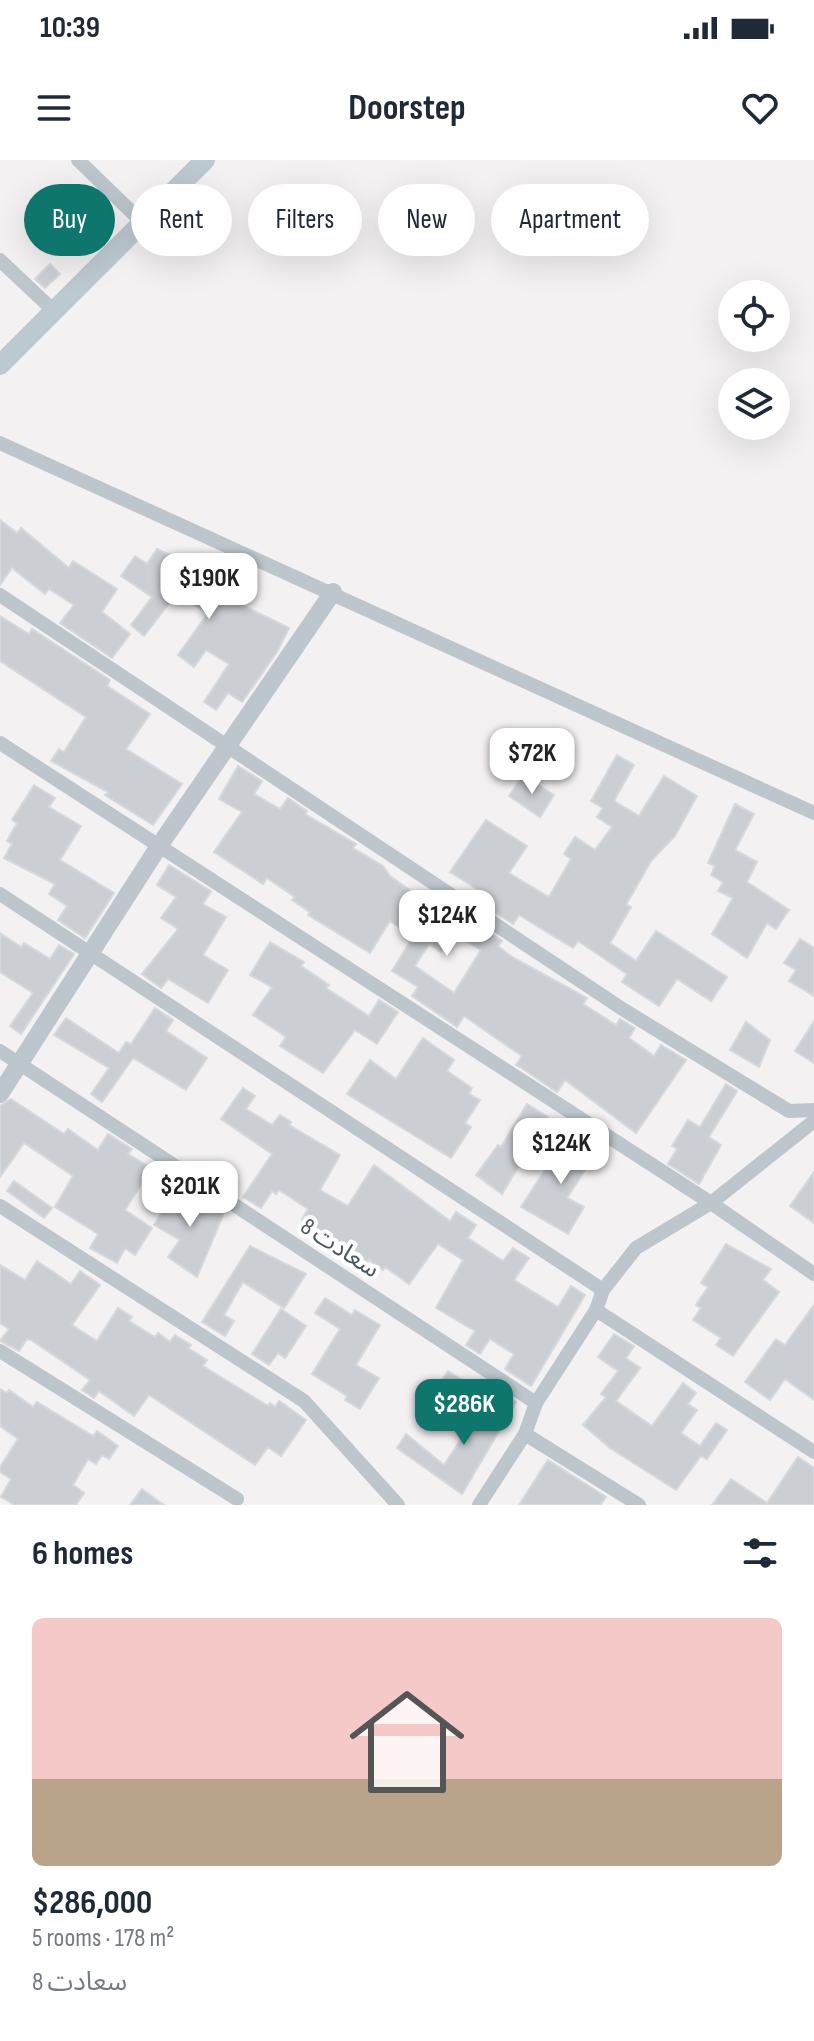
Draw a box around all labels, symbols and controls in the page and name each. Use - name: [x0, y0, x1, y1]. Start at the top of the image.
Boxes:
- text: 10:39: [40, 10, 100, 46]
- icon: menu: [32, 86, 76, 130]
- icon: heart: [738, 86, 782, 130]
- text: Doorstep: [348, 87, 466, 130]
- chip: Buy: [24, 184, 115, 256]
- chip: Rent: [131, 184, 232, 256]
- chip: Filters: [248, 184, 362, 256]
- chip: New: [378, 184, 475, 256]
- chip: Apartment: [491, 184, 649, 256]
- map controls: [718, 280, 790, 440]
- button: locate: [718, 280, 790, 352]
- button: layers: [718, 368, 790, 440]
- pin: $190K: [153, 553, 265, 621]
- text: $190K: [178, 563, 240, 594]
- pin: $72K: [485, 728, 579, 796]
- text: $72K: [508, 738, 556, 769]
- pin: $124K: [391, 890, 503, 958]
- text: $124K: [417, 900, 477, 931]
- pin: $124K: [505, 1118, 617, 1186]
- text: $124K: [531, 1128, 591, 1159]
- pin: $201K: [134, 1161, 246, 1229]
- text: $201K: [160, 1171, 220, 1202]
- street label: سعادت 8: [295, 1212, 385, 1284]
- pin: $286K: [408, 1379, 520, 1447]
- text: $286K: [433, 1389, 495, 1420]
- icon: filters: [738, 1531, 782, 1575]
- text: 6 homes: [32, 1533, 133, 1574]
- icon: home: [335, 1670, 479, 1814]
- text: $286,000: [32, 1882, 152, 1923]
- text: 5 rooms · 178 m²: [32, 1923, 174, 1954]
- text: سعادت 8: [32, 1967, 127, 1998]

